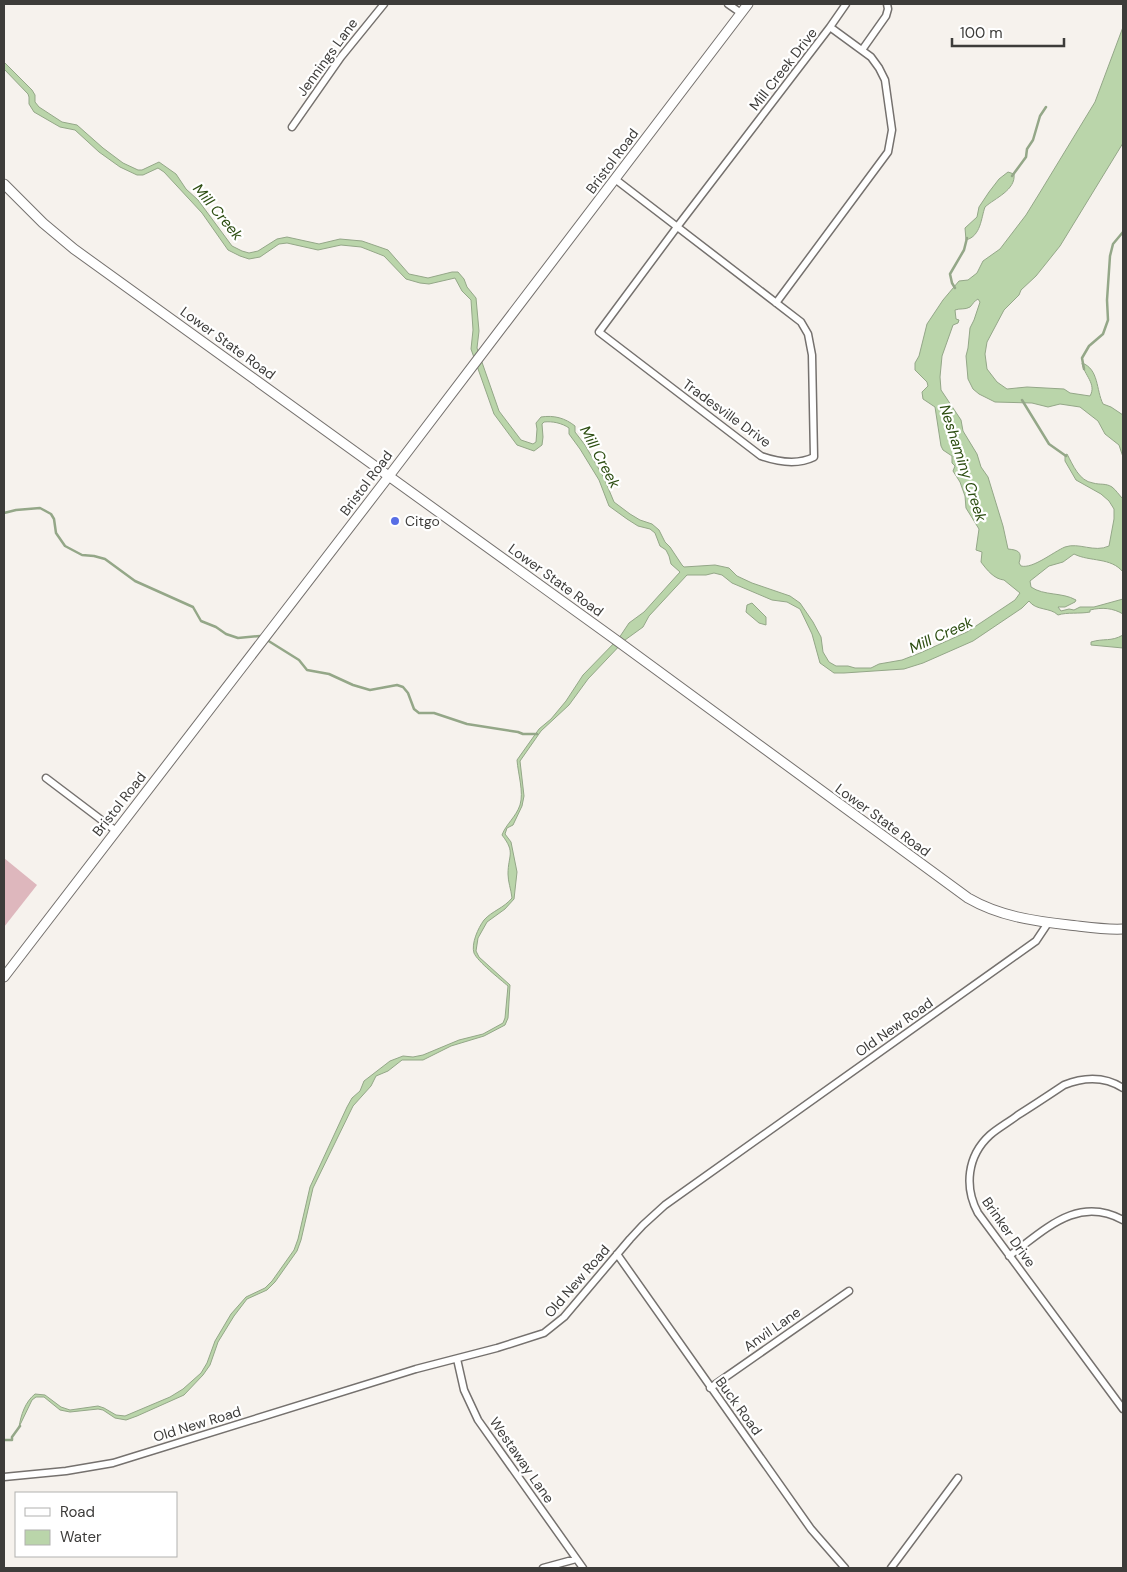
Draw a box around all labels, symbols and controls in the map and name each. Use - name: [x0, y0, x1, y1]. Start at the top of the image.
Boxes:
- street label: Jennings Lane: [293, 14, 361, 99]
- scale bar: [952, 15, 1064, 47]
- text: 100 m: [960, 23, 1003, 43]
- street label: Mill Creek Drive: [745, 24, 821, 114]
- street label: Bristol Road: [582, 125, 642, 197]
- water label: Mill Creek: [188, 179, 248, 245]
- street label: Lower State Road: [177, 303, 279, 383]
- street label: Tradesville Drive: [679, 375, 775, 451]
- water label: Neshaminy Creek: [935, 402, 991, 524]
- water label: Mill Creek: [575, 422, 625, 492]
- street label: Bristol Road: [336, 447, 396, 519]
- place label: Citgo: [405, 512, 440, 530]
- marker: Citgo: [389, 515, 401, 527]
- street label: Lower State Road: [505, 540, 607, 620]
- water label: Mill Creek: [906, 612, 976, 658]
- street label: Bristol Road: [88, 768, 150, 840]
- street label: Lower State Road: [832, 780, 934, 860]
- street label: Old New Road: [852, 994, 936, 1060]
- street label: Brinker Drive: [978, 1193, 1040, 1271]
- street label: Old New Road: [540, 1241, 614, 1321]
- street label: Anvil Lane: [740, 1303, 804, 1355]
- street label: Buck Road: [712, 1373, 766, 1439]
- street label: Old New Road: [151, 1402, 243, 1446]
- street label: Westaway Lane: [486, 1414, 558, 1506]
- legend: [15, 1492, 178, 1557]
- text: Road: [60, 1502, 95, 1522]
- text: Water: [60, 1527, 102, 1547]

